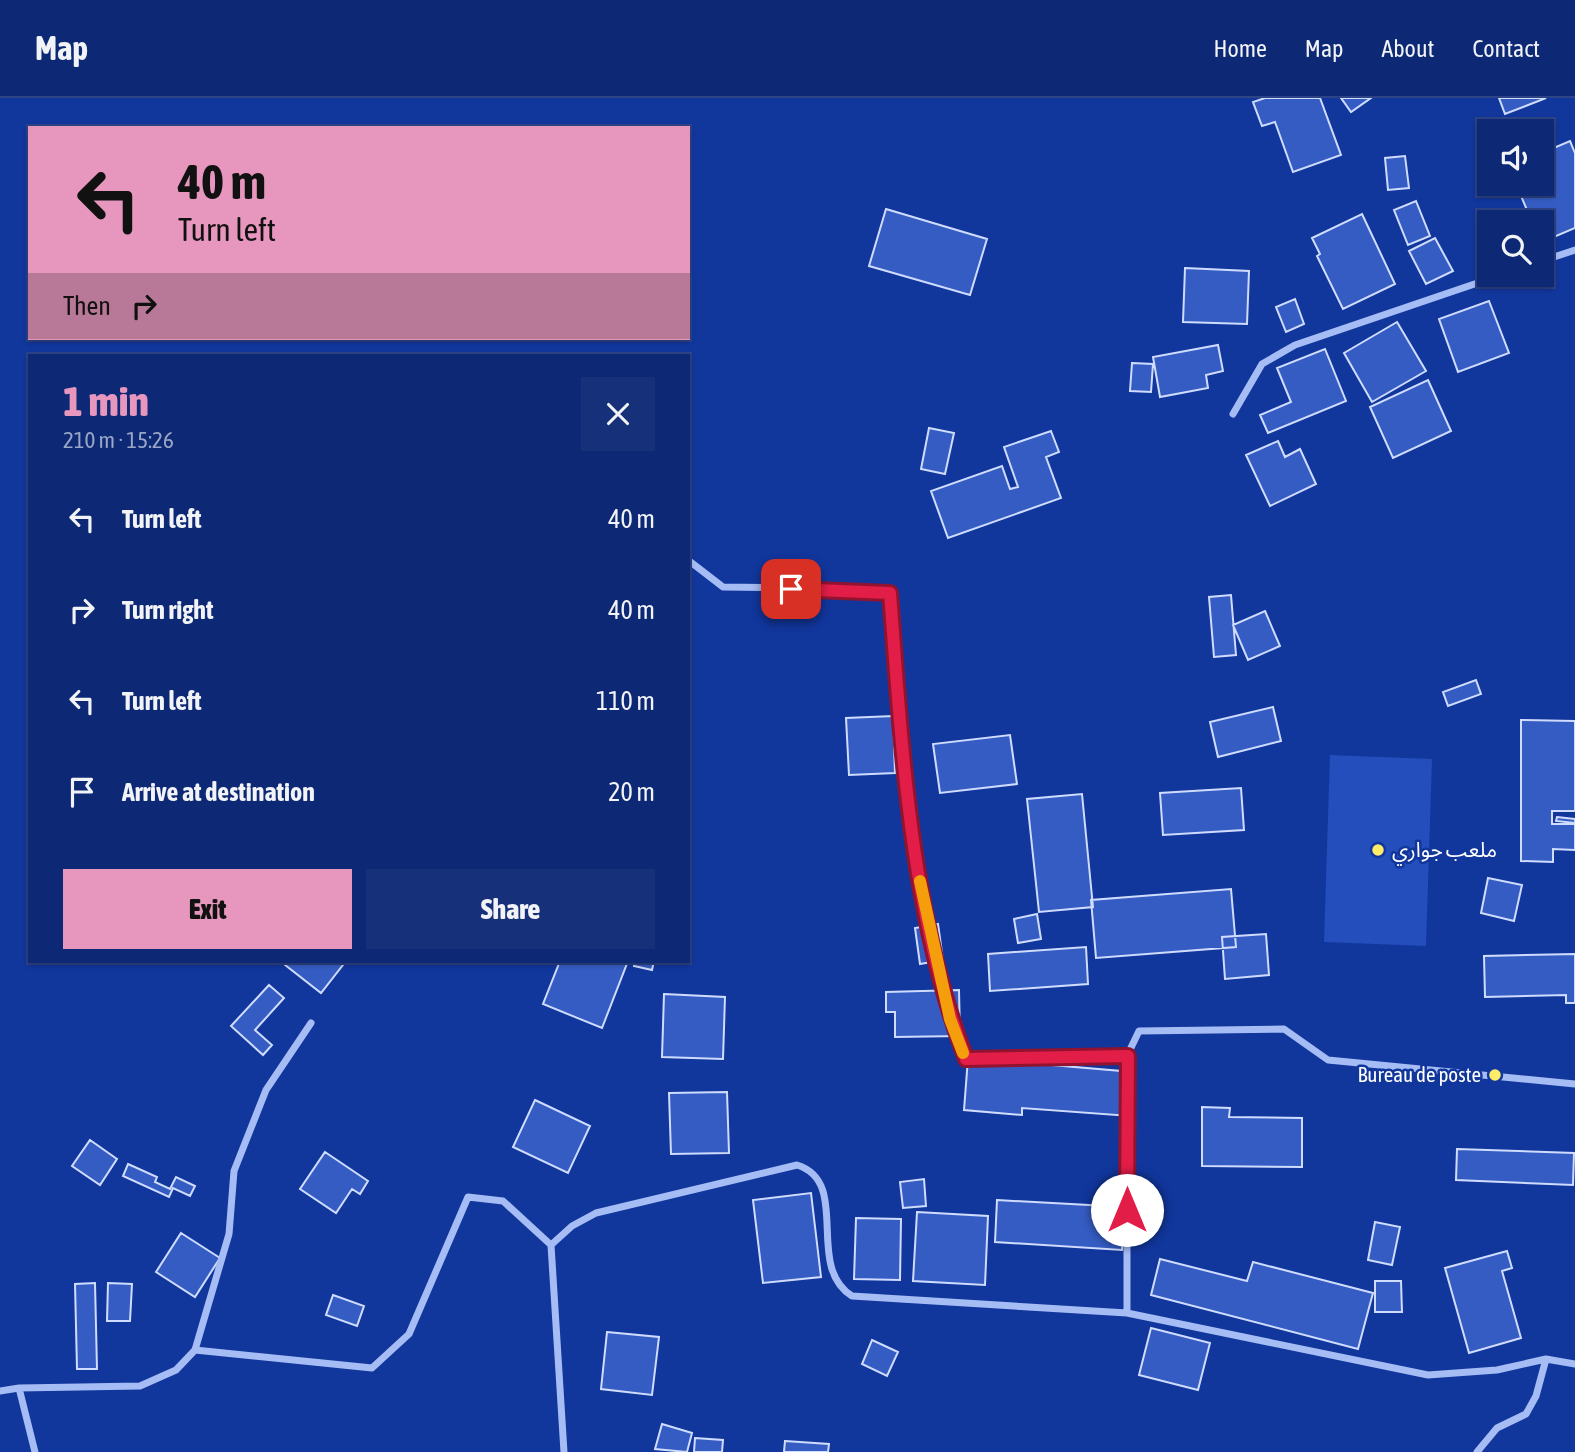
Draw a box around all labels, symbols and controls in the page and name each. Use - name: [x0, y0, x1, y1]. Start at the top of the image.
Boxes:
- text: Map: [35, 29, 88, 67]
- text: Home: [1213, 35, 1267, 62]
- text: Map: [1305, 35, 1343, 62]
- text: About: [1381, 35, 1434, 62]
- text: Contact: [1472, 35, 1540, 62]
- map controls: [1477, 119, 1554, 287]
- button: sound: [1477, 119, 1554, 196]
- text: 40 m: [178, 153, 266, 209]
- icon: left: [63, 154, 154, 245]
- button: search: [1477, 210, 1554, 287]
- text: Turn left: [178, 211, 276, 248]
- icon: right: [125, 287, 163, 325]
- text: Then: [63, 291, 111, 321]
- text: 1 min: [63, 377, 149, 425]
- button: close: [581, 377, 655, 451]
- text: 210 m · 15:26: [63, 427, 174, 453]
- icon: left: [63, 500, 101, 538]
- text: Turn left: [122, 504, 202, 534]
- text: 40 m: [608, 504, 655, 534]
- pin: [761, 559, 821, 619]
- icon: arrive: [772, 570, 810, 608]
- icon: right: [63, 591, 101, 629]
- text: Turn right: [122, 595, 213, 625]
- text: 40 m: [608, 595, 655, 625]
- icon: left: [63, 682, 101, 720]
- text: Turn left: [122, 686, 202, 716]
- text: 110 m: [596, 686, 655, 716]
- icon: arrive: [63, 773, 101, 811]
- text: Arrive at destination: [122, 777, 315, 807]
- text: 20 m: [608, 777, 655, 807]
- place label: ملعب جواري: [1392, 837, 1497, 866]
- marker: ملعب جواري: [1370, 842, 1386, 858]
- button: Exit: [63, 869, 352, 949]
- button: Share: [366, 869, 655, 949]
- place label: Bureau de poste: [1357, 1062, 1481, 1086]
- marker: Bureau de poste: [1487, 1067, 1503, 1083]
- position arrow: [1090, 1173, 1164, 1247]

